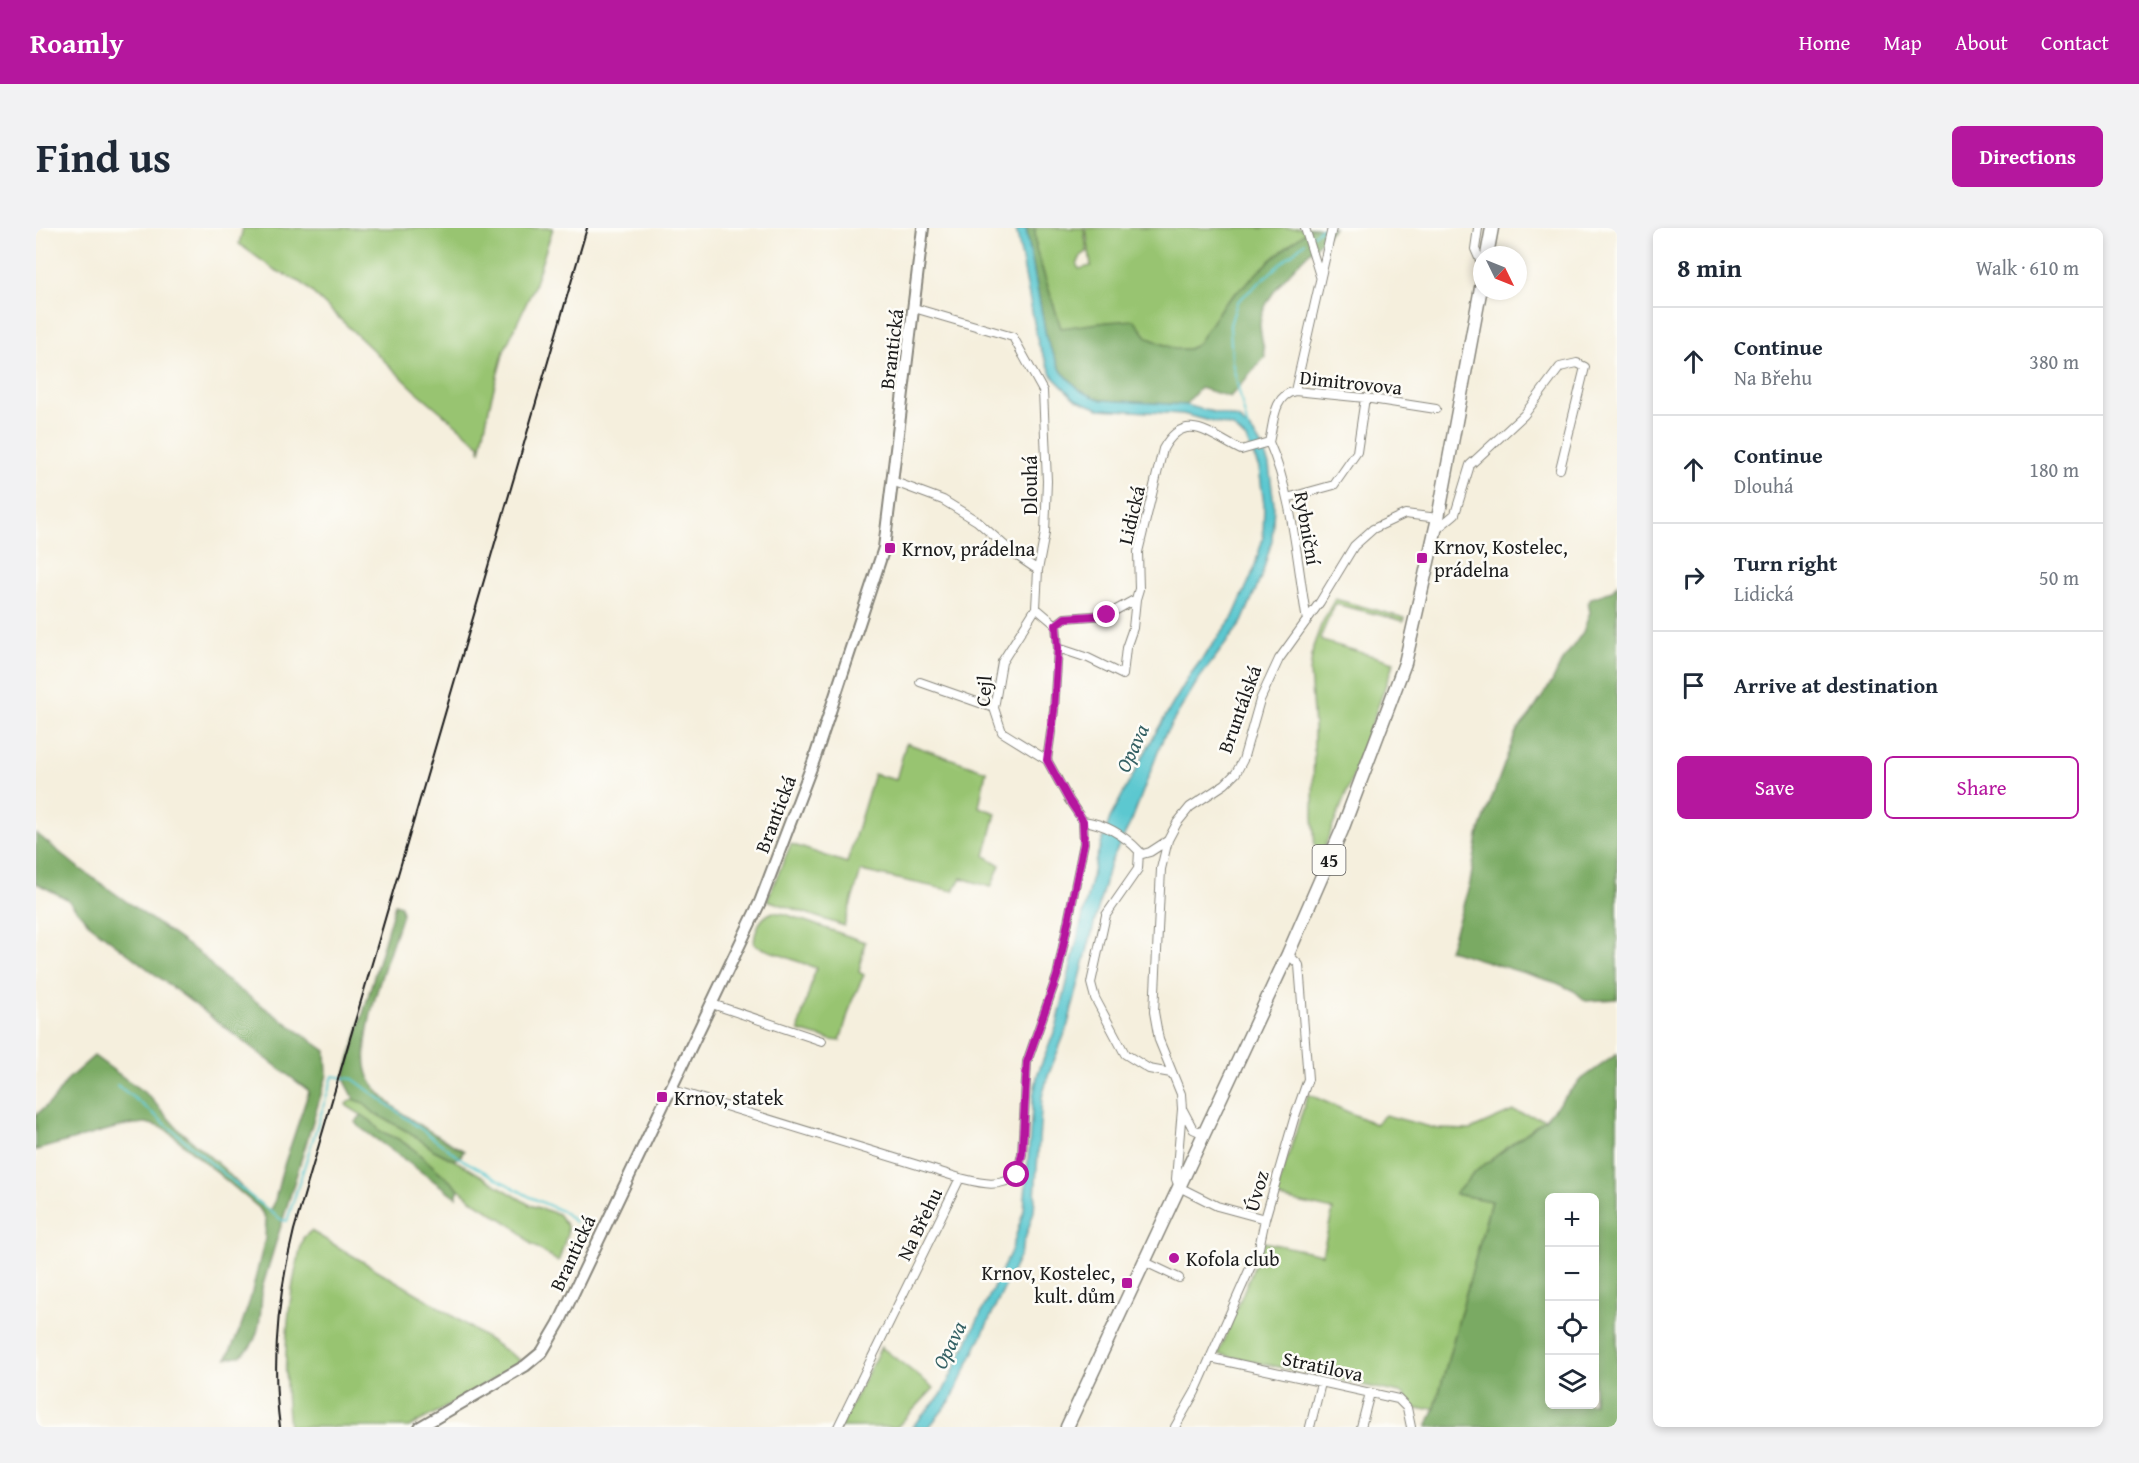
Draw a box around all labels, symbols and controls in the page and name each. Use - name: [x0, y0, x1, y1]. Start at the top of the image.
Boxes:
- text: Roamly: [30, 22, 124, 63]
- text: Home: [1799, 27, 1850, 58]
- text: Map: [1883, 27, 1922, 58]
- text: About: [1955, 27, 2008, 58]
- text: Contact: [2041, 27, 2109, 58]
- text: Find us: [36, 126, 171, 187]
- button: Directions: [1952, 126, 2103, 187]
- north arrow: [1473, 246, 1527, 300]
- text: 8 min: [1677, 248, 1742, 287]
- text: Walk · 610 m: [1976, 253, 2079, 282]
- street label: Brantická: [872, 307, 910, 391]
- text: Continue: [1734, 331, 1823, 363]
- icon: ahead: [1677, 345, 1710, 378]
- text: 380 m: [2029, 347, 2079, 376]
- street label: Dimitrovova: [1298, 362, 1404, 402]
- text: Na Břehu: [1734, 363, 1812, 392]
- text: Continue: [1734, 439, 1823, 471]
- icon: ahead: [1677, 453, 1710, 486]
- street label: Dlouhá: [1015, 455, 1044, 515]
- text: 180 m: [2029, 455, 2079, 484]
- text: Dlouhá: [1734, 471, 1793, 500]
- street label: Lidická: [1110, 482, 1152, 547]
- street label: Rybniční: [1287, 489, 1329, 568]
- place label: Krnov, Kostelec, prádelna: [1434, 532, 1568, 584]
- place label: Krnov, prádelna: [902, 534, 1036, 563]
- marker: Krnov, prádelna: [883, 541, 897, 555]
- text: Turn right: [1734, 547, 1837, 579]
- marker: Krnov, Kostelec, prádelna: [1415, 551, 1429, 565]
- icon: right: [1677, 561, 1710, 594]
- text: 50 m: [2039, 563, 2079, 592]
- text: Lidická: [1734, 579, 1794, 608]
- route end: [1093, 601, 1119, 627]
- street label: Bruntálská: [1210, 661, 1268, 757]
- icon: arrive: [1677, 669, 1710, 702]
- text: Arrive at destination: [1734, 669, 1938, 701]
- street label: Cejl: [967, 674, 999, 708]
- water label: Opava: [1107, 718, 1157, 777]
- button: Save: [1677, 756, 1872, 819]
- button: Share: [1884, 756, 2079, 819]
- street label: Brantická: [747, 771, 803, 857]
- road number: 45: [1312, 845, 1346, 875]
- place label: Krnov, statek: [674, 1083, 784, 1112]
- marker: Krnov, statek: [655, 1090, 669, 1104]
- route start: [1003, 1161, 1029, 1187]
- street label: Úvoz: [1236, 1167, 1276, 1215]
- street label: Na Břehu: [889, 1182, 949, 1265]
- map controls: [1545, 1193, 1599, 1409]
- button: +: [1545, 1193, 1599, 1247]
- street label: Brantická: [542, 1210, 602, 1296]
- place label: Kofola club: [1186, 1244, 1280, 1273]
- button: −: [1545, 1247, 1599, 1301]
- marker: Kofola club: [1167, 1251, 1181, 1265]
- place label: Krnov, Kostelec, kult. dům: [981, 1258, 1116, 1310]
- marker: Krnov, Kostelec, kult. dům: [1120, 1276, 1134, 1290]
- button: locate: [1545, 1301, 1599, 1355]
- water label: Opava: [924, 1315, 974, 1374]
- street label: Stratilova: [1280, 1343, 1366, 1389]
- button: layers: [1545, 1355, 1599, 1409]

